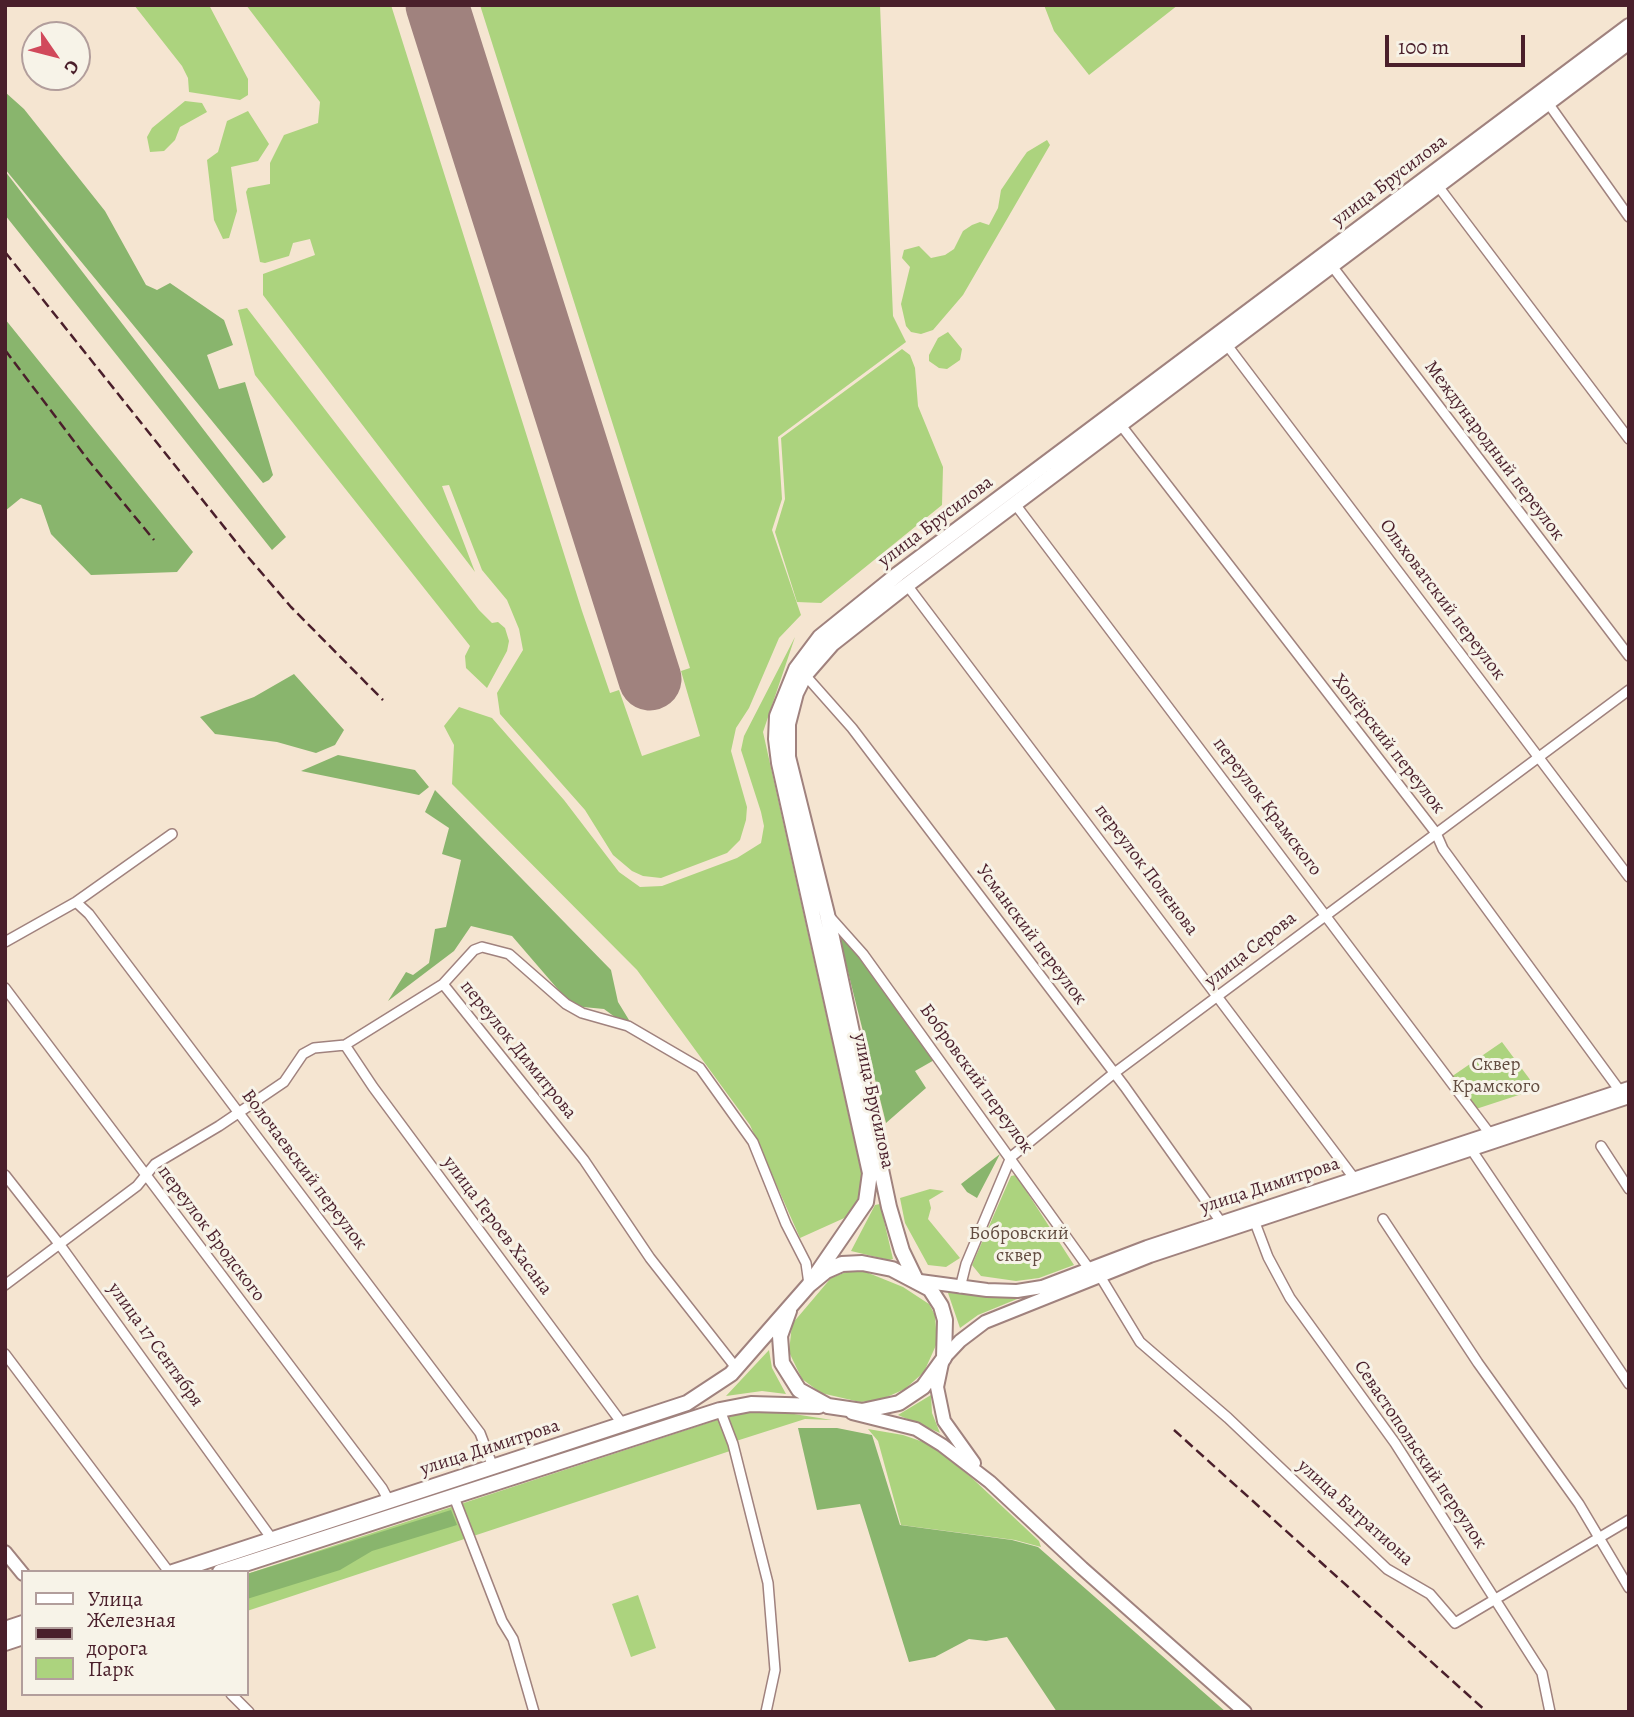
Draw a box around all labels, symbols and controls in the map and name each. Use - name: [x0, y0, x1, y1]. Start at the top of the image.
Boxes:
- north arrow: [21, 21, 91, 91]
- scale bar: [1389, 21, 1529, 65]
- text: 100 m: [1398, 33, 1449, 61]
- text: С: [58, 55, 86, 79]
- street label: улица Брусилова: [1328, 130, 1452, 232]
- street label: Международный переулок: [1419, 357, 1569, 545]
- street label: улица Брусилова: [874, 471, 998, 573]
- street label: Ольховатский переулок: [1374, 515, 1510, 685]
- street label: Хопёрский переулок: [1326, 670, 1450, 818]
- street label: переулок Крамского: [1207, 733, 1327, 881]
- street label: переулок Поленова: [1089, 800, 1203, 940]
- street label: Усманский переулок: [971, 860, 1091, 1010]
- street label: улица Серова: [1201, 907, 1301, 993]
- street label: переулок Димитрова: [455, 976, 581, 1124]
- street label: Бобровский переулок: [914, 1000, 1038, 1158]
- street label: улица Брусилова: [848, 1031, 898, 1171]
- park label: Сквер Крамского: [1452, 1054, 1540, 1098]
- street label: Волочаевский переулок: [236, 1085, 372, 1255]
- street label: улица Героев Хасана: [437, 1152, 557, 1300]
- street label: улица Димитрова: [1197, 1153, 1343, 1219]
- street label: переулок Бродского: [152, 1161, 270, 1307]
- park label: Бобровский сквер: [969, 1223, 1069, 1267]
- street label: улица 17 Сентября: [102, 1278, 208, 1412]
- street label: Севастопольский переулок: [1348, 1357, 1492, 1553]
- street label: улица Димитрова: [417, 1415, 563, 1481]
- street label: улица Багратиона: [1292, 1455, 1418, 1571]
- legend: [21, 1570, 248, 1696]
- text: Улица: [88, 1585, 143, 1613]
- text: Железная дорога: [87, 1606, 176, 1662]
- text: Парк: [88, 1655, 134, 1683]

